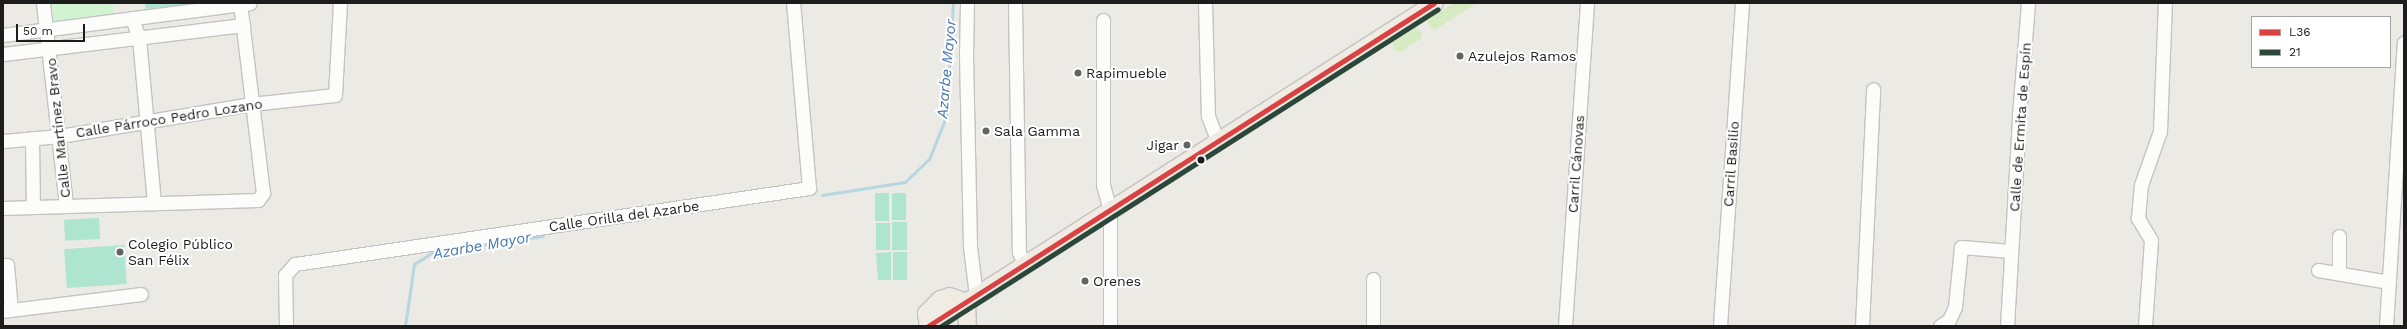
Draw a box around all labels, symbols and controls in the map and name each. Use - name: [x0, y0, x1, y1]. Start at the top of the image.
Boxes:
- scale bar: [18, 16, 87, 42]
- legend: [2251, 16, 2391, 68]
- water label: Azarbe Mayor: [934, 19, 960, 119]
- text: 50 m: [23, 24, 53, 38]
- text: L36: [2289, 25, 2310, 39]
- street label: Calle de Ermita de Espín: [2006, 42, 2034, 212]
- text: 21: [2289, 45, 2301, 59]
- place label: Azulejos Ramos: [1468, 48, 1576, 64]
- marker: Azulejos Ramos: [1455, 51, 1465, 61]
- street label: Calle Martínez Bravo: [42, 57, 74, 199]
- place label: Rapimueble: [1086, 65, 1167, 81]
- marker: Rapimueble: [1073, 68, 1083, 78]
- street label: Calle Párroco Pedro Lozano: [74, 95, 264, 141]
- street label: Carril Cánovas: [1564, 114, 1588, 214]
- street label: Carril Basilio: [1720, 120, 1742, 208]
- place label: Sala Gamma: [994, 123, 1080, 139]
- marker: Sala Gamma: [981, 126, 991, 136]
- place label: Jigar: [1146, 137, 1179, 153]
- marker: Jigar: [1182, 140, 1192, 150]
- unlabelled marker: [1196, 155, 1206, 165]
- street label: Calle Orilla del Azarbe: [547, 197, 701, 235]
- water label: Azarbe Mayor: [432, 229, 532, 263]
- place label: Colegio Público San Félix: [128, 236, 233, 268]
- marker: Colegio Público San Félix: [115, 247, 125, 257]
- place label: Orenes: [1093, 273, 1141, 289]
- marker: Orenes: [1080, 276, 1090, 286]

